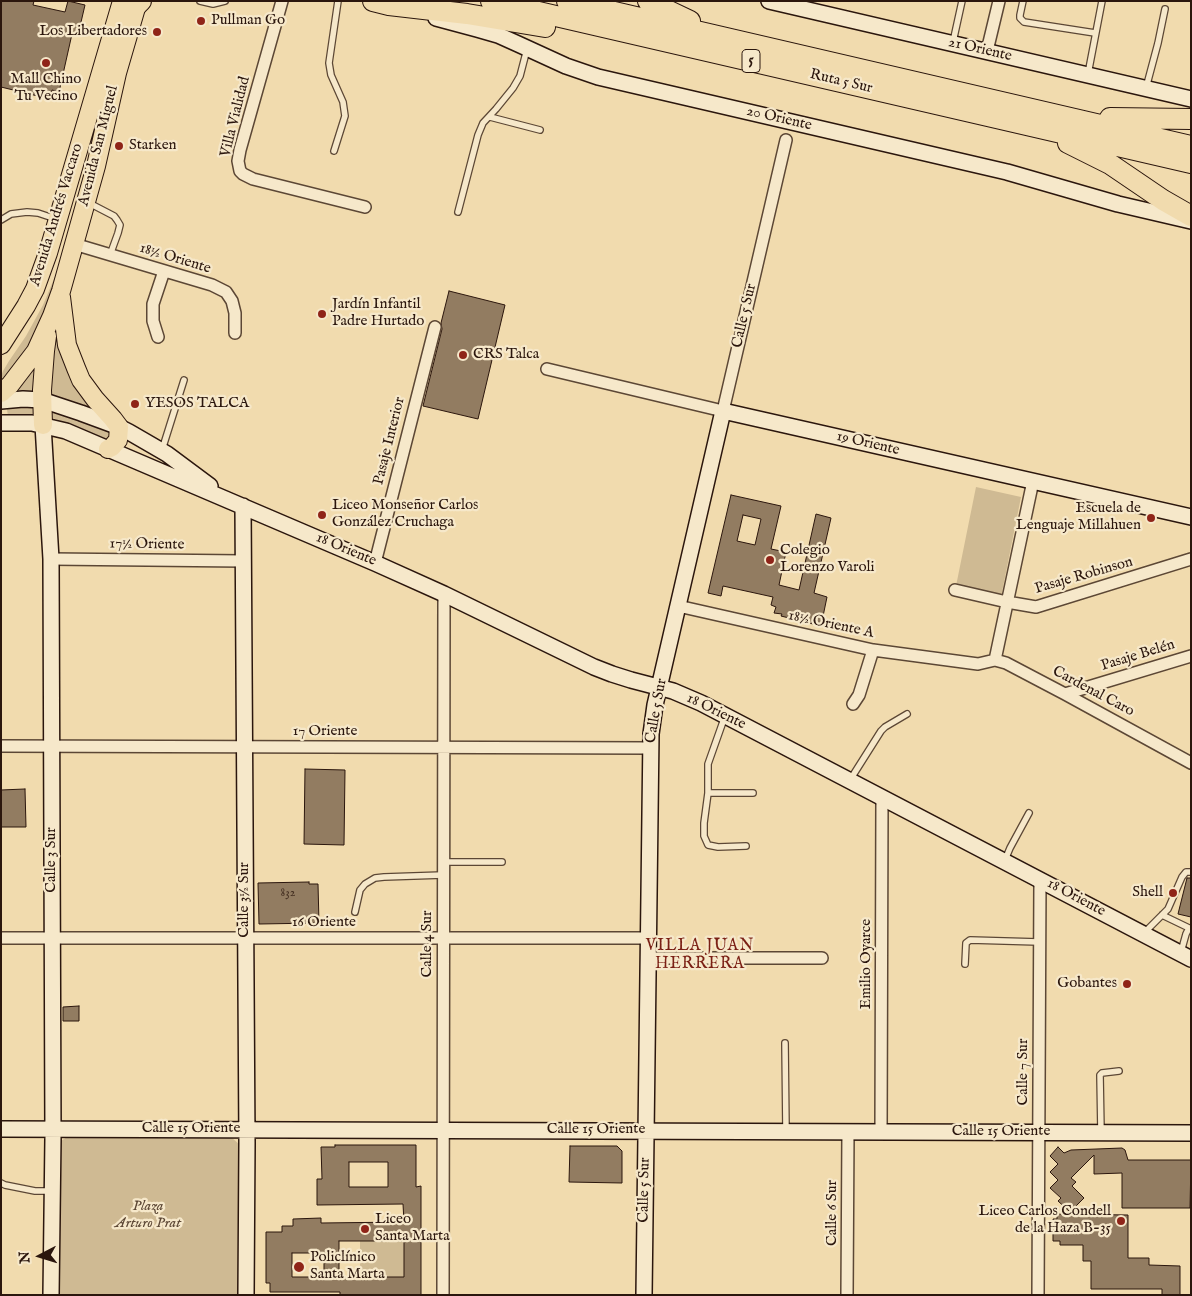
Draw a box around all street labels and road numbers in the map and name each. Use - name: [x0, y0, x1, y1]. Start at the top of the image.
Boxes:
- street label: 21 Oriente: [946, 34, 1014, 66]
- road number: 5: [742, 49, 760, 72]
- street label: Ruta 5 Sur: [808, 66, 874, 98]
- street label: Villa Vialidad: [217, 75, 255, 159]
- street label: Avenida San Miguel: [75, 84, 123, 208]
- street label: 20 Oriente: [745, 103, 813, 135]
- street label: Avenida Andrés Vaccaro: [27, 141, 87, 289]
- street label: 18½ Oriente: [137, 240, 213, 278]
- street label: Calle 5 Sur: [729, 282, 761, 350]
- street label: Pasaje Interior: [370, 395, 410, 487]
- street label: 19 Oriente: [835, 428, 901, 460]
- street label: 18 Oriente: [313, 529, 379, 571]
- street label: 17½ Oriente: [109, 535, 185, 555]
- street label: Pasaje Robinson: [1033, 553, 1135, 599]
- street label: 18½ Oriente A: [787, 607, 875, 643]
- street label: Pasaje Belén: [1099, 636, 1177, 676]
- street label: Cardenal Caro: [1049, 663, 1137, 721]
- street label: Calle 5 Sur: [642, 677, 672, 745]
- street label: 18 Oriente: [684, 690, 748, 734]
- street label: 17 Oriente: [293, 723, 357, 741]
- street label: Calle 3 Sur: [43, 827, 61, 893]
- street label: Calle 3½ Sur: [236, 862, 254, 938]
- street label: 18 Oriente: [1044, 875, 1108, 921]
- street label: Calle 4 Sur: [419, 910, 437, 978]
- street label: 16 Oriente: [292, 914, 356, 932]
- street label: Emilio Oyarce: [858, 919, 876, 1009]
- street label: Calle 7 Sur: [1015, 1039, 1033, 1105]
- street label: Calle 15 Oriente: [142, 1120, 240, 1138]
- street label: Calle 15 Oriente: [547, 1121, 645, 1139]
- street label: Calle 15 Oriente: [952, 1123, 1050, 1141]
- street label: Calle 5 Sur: [635, 1157, 655, 1223]
- street label: Calle 6 Sur: [824, 1180, 842, 1246]

